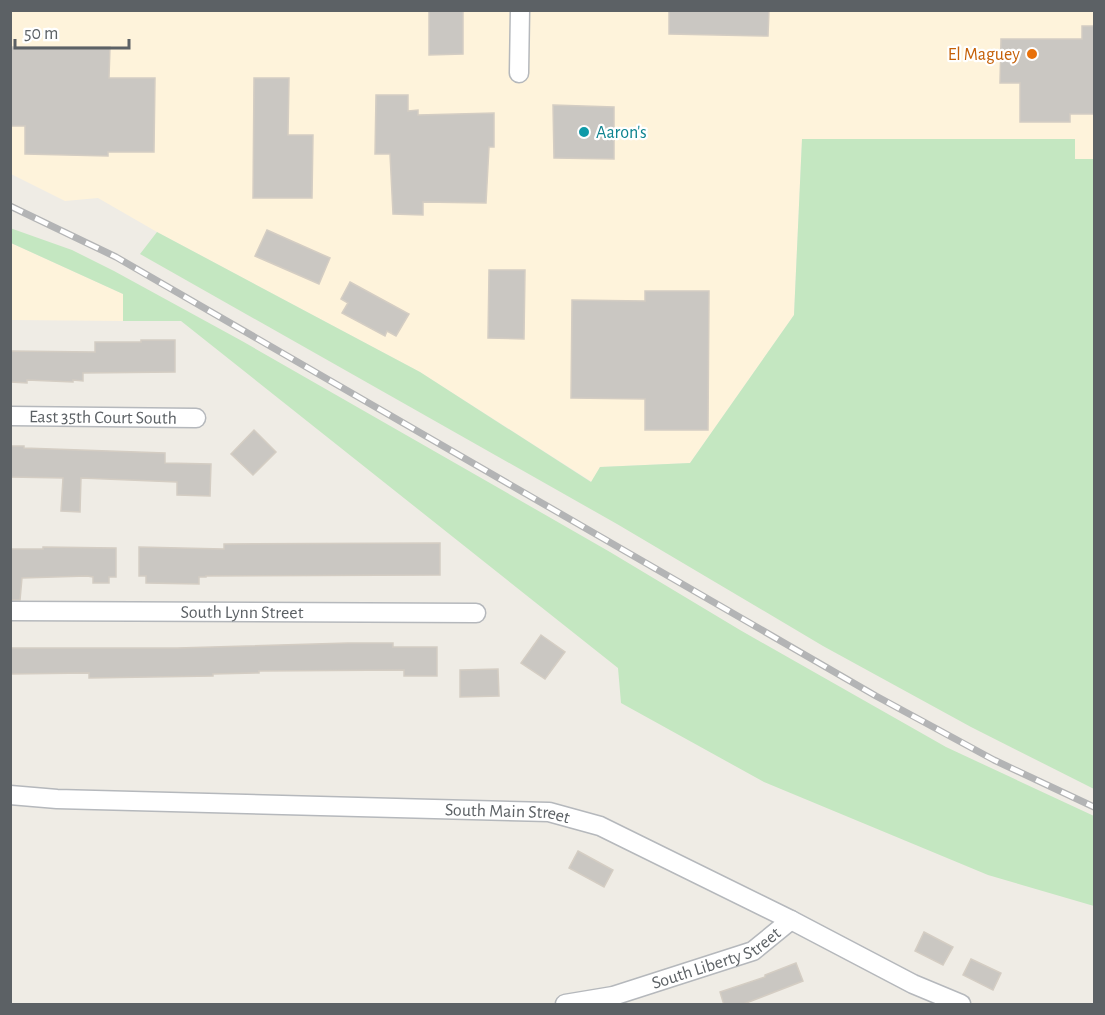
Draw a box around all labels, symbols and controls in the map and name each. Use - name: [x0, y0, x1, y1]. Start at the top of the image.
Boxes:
- scale bar: [15, 12, 129, 50]
- text: 50 m: [24, 25, 58, 43]
- place label: El Maguey: [948, 46, 1020, 64]
- marker: El Maguey: [1025, 47, 1039, 61]
- place label: Aaron's: [596, 124, 647, 142]
- marker: Aaron's: [577, 125, 591, 139]
- street label: East 35th Court South: [29, 408, 177, 428]
- street label: South Lynn Street: [181, 604, 304, 622]
- street label: South Main Street: [445, 801, 572, 827]
- street label: South Liberty Street: [650, 924, 785, 993]

